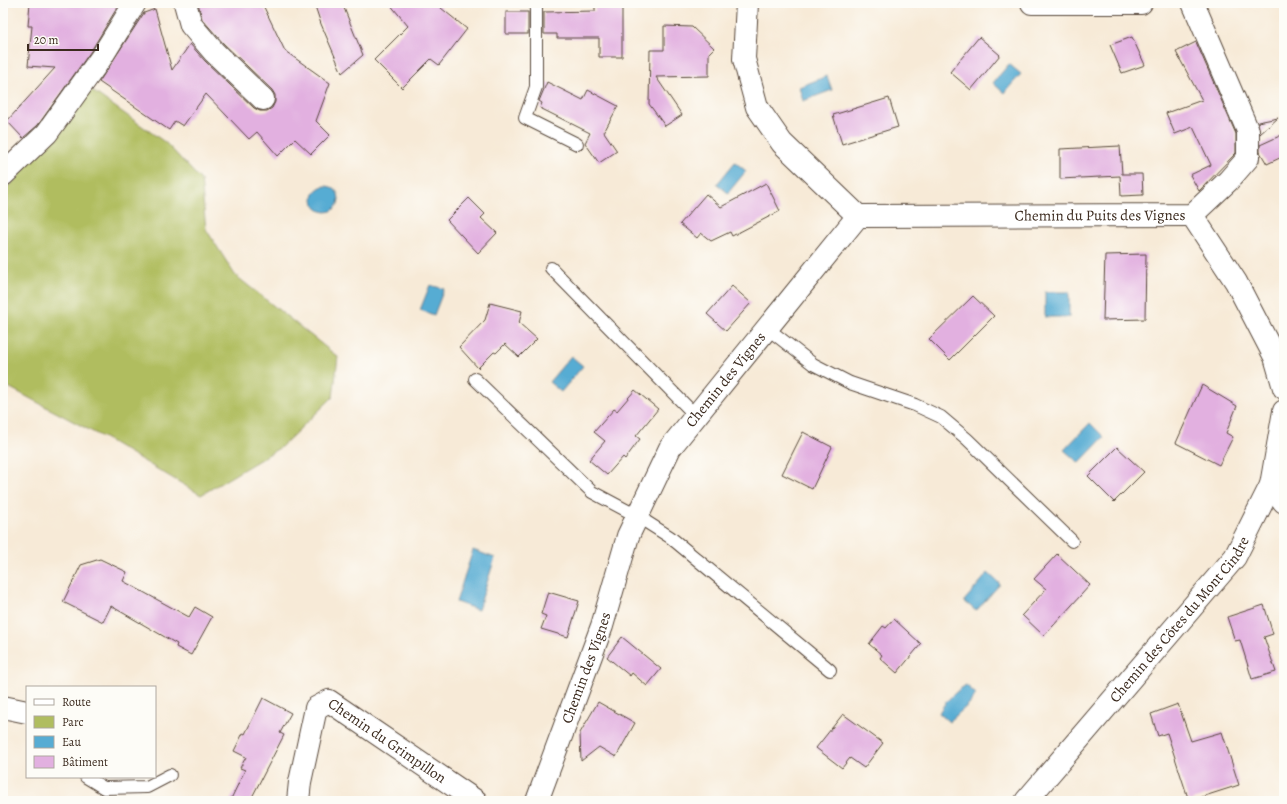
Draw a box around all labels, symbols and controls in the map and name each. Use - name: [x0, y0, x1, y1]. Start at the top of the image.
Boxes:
- scale bar: [28, 26, 98, 52]
- text: 20 m: [34, 32, 58, 48]
- street label: Chemin du Puits des Vignes: [1014, 205, 1186, 226]
- street label: Chemin des Vignes: [681, 328, 770, 431]
- street label: Chemin des Côtes du Mont Cindre: [1105, 533, 1254, 707]
- street label: Chemin des Vignes: [557, 610, 615, 726]
- legend: [26, 686, 156, 778]
- street label: Chemin du Grimpillon: [324, 693, 450, 788]
- text: Route: [62, 694, 91, 710]
- text: Parc: [62, 714, 84, 730]
- text: Eau: [62, 734, 81, 750]
- text: Bâtiment: [62, 754, 108, 770]

